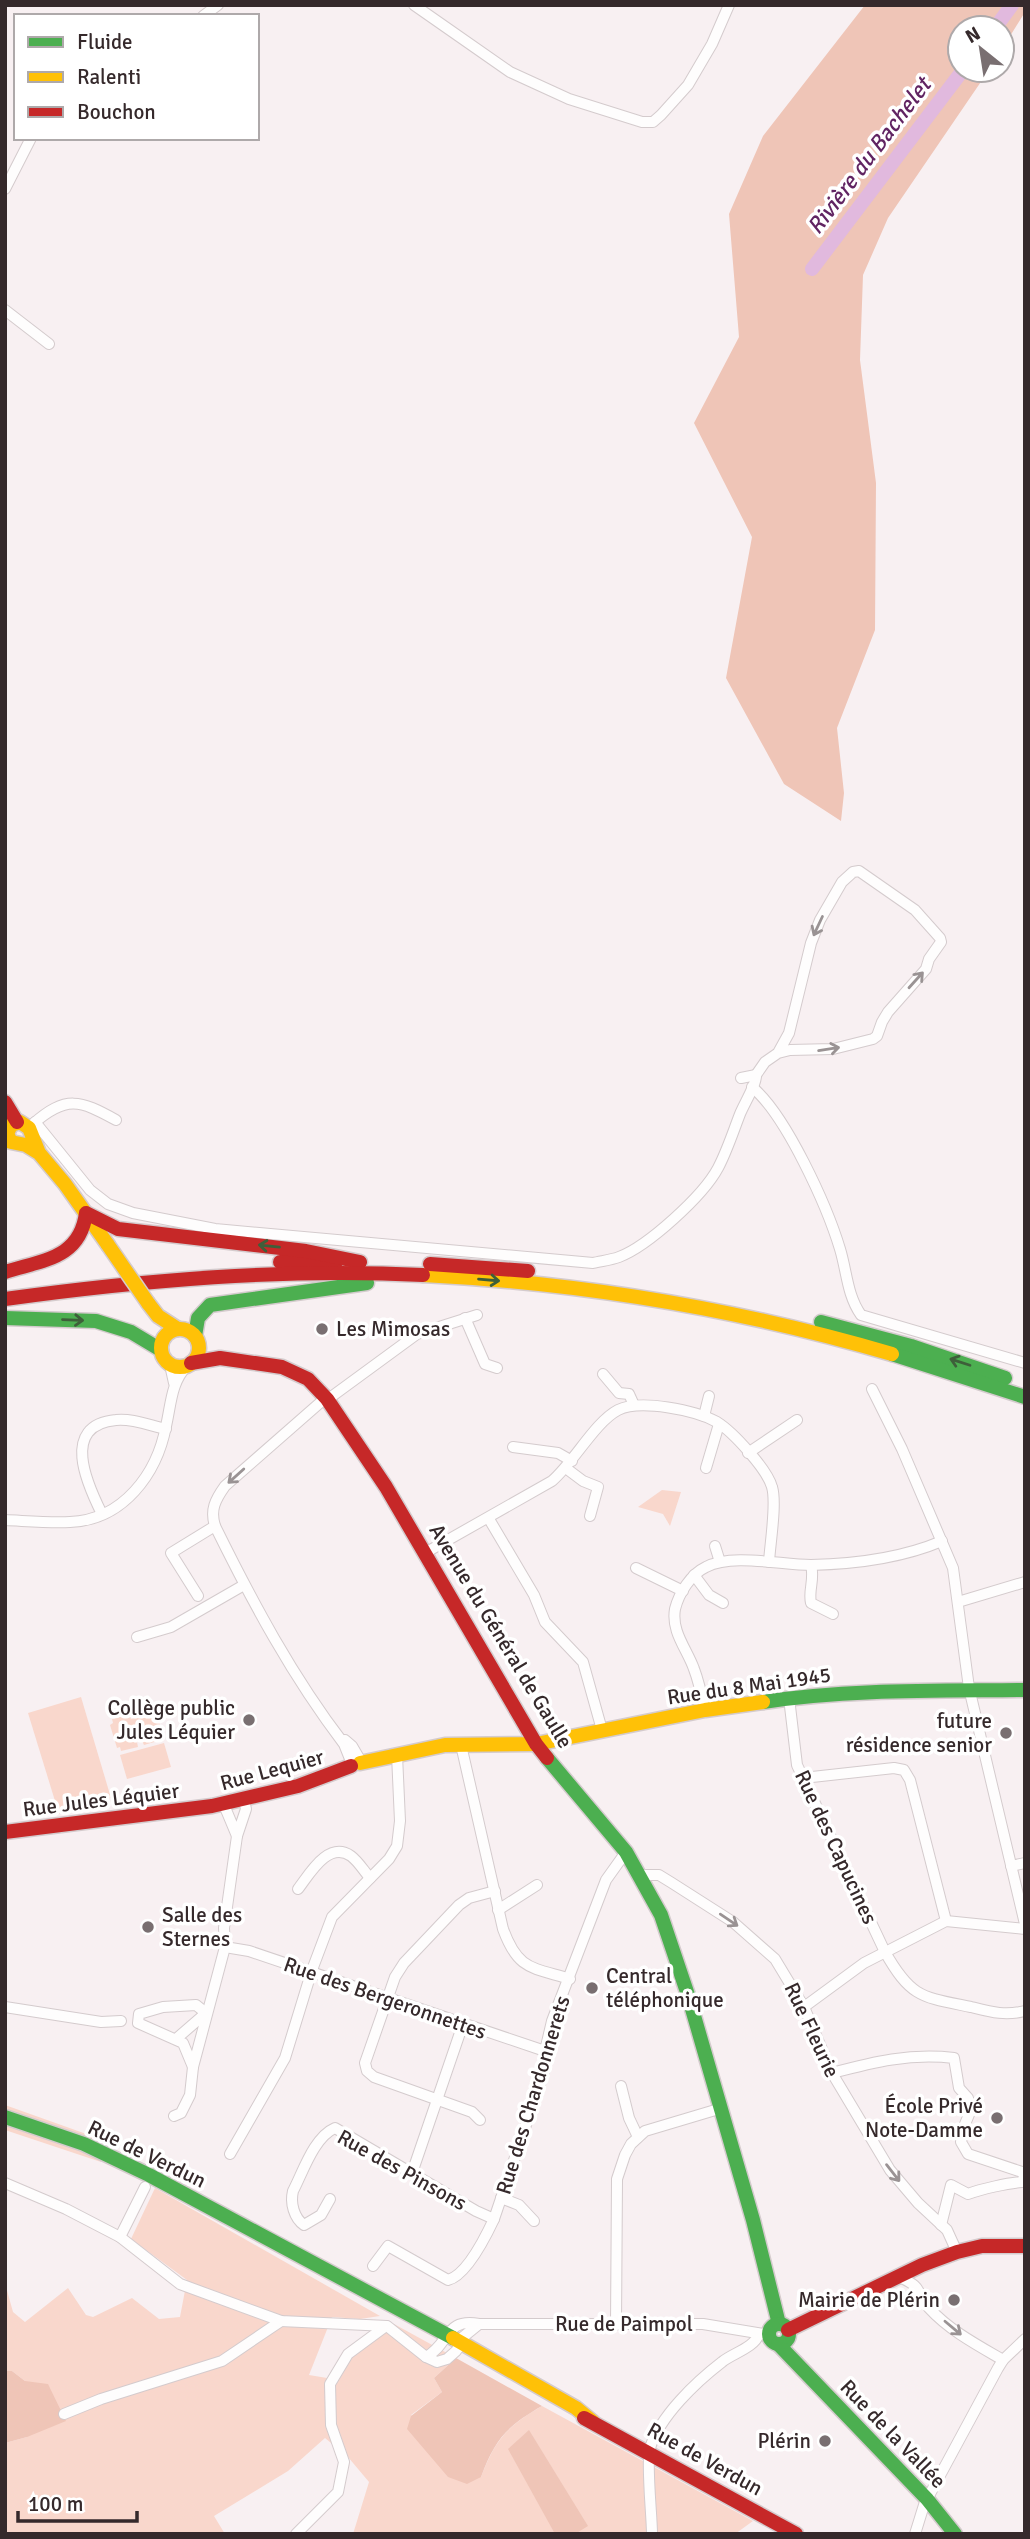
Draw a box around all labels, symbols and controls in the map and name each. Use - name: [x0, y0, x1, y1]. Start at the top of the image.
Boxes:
- legend: [14, 14, 259, 140]
- north arrow: [946, 14, 1016, 84]
- text: N: [961, 21, 985, 49]
- text: Fluide: [77, 29, 133, 55]
- text: Ralenti: [77, 64, 141, 90]
- water label: Rivière du Bachelet: [801, 70, 939, 240]
- text: Bouchon: [77, 99, 156, 125]
- one-way arrow: [811, 915, 825, 936]
- one-way arrow: [907, 972, 924, 989]
- one-way arrow: [817, 1042, 840, 1055]
- one-way arrow: [258, 1240, 281, 1253]
- one-way arrow: [478, 1274, 500, 1287]
- one-way arrow: [62, 1314, 85, 1327]
- place label: Les Mimosas: [336, 1316, 450, 1342]
- marker: Les Mimosas: [314, 1321, 330, 1337]
- one-way arrow: [950, 1355, 972, 1367]
- one-way arrow: [227, 1468, 245, 1484]
- street label: Avenue du Général de Gaulle: [424, 1519, 578, 1753]
- street label: Rue du 8 Mai 1945: [665, 1662, 833, 1710]
- place label: Collège public Jules Léquier: [108, 1695, 235, 1745]
- place label: future résidence senior: [846, 1708, 992, 1758]
- marker: Collège public Jules Léquier: [241, 1712, 257, 1728]
- marker: future résidence senior: [998, 1725, 1014, 1741]
- street label: Rue Lequier: [217, 1744, 327, 1796]
- street label: Rue des Capucines: [789, 1766, 883, 1928]
- street label: Rue Jules Léquier: [21, 1777, 181, 1822]
- place label: Salle des Sternes: [162, 1902, 242, 1952]
- one-way arrow: [719, 1913, 738, 1927]
- marker: Salle des Sternes: [140, 1919, 156, 1935]
- street label: Rue des Bergeronnettes: [280, 1951, 490, 2045]
- place label: Central téléphonique: [606, 1963, 724, 2013]
- street label: Rue Fleurie: [779, 1978, 845, 2082]
- marker: Central téléphonique: [584, 1980, 600, 1996]
- street label: Rue des Chardonnerets: [490, 1993, 576, 2197]
- place label: École Privé Note-Damme: [865, 2093, 983, 2143]
- marker: École Privé Note-Damme: [989, 2110, 1005, 2126]
- street label: Rue de Verdun: [84, 2114, 210, 2194]
- street label: Rue des Pinsons: [333, 2124, 471, 2216]
- one-way arrow: [886, 2163, 901, 2182]
- place label: Mairie de Plérin: [798, 2287, 940, 2313]
- marker: Mairie de Plérin: [946, 2292, 962, 2308]
- street label: Rue de Paimpol: [555, 2311, 693, 2337]
- one-way arrow: [944, 2320, 962, 2336]
- street label: Rue de la Vallée: [835, 2374, 951, 2494]
- street label: Rue de Verdun: [643, 2417, 767, 2501]
- place label: Plérin: [757, 2428, 811, 2454]
- marker: Plérin: [817, 2433, 833, 2449]
- scale bar: [18, 2480, 136, 2524]
- text: 100 m: [28, 2491, 83, 2517]

